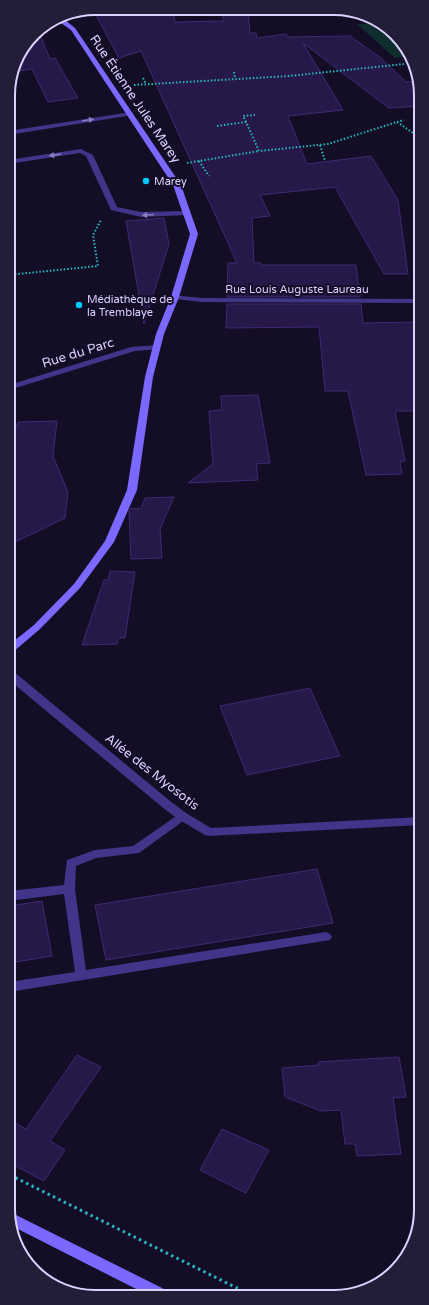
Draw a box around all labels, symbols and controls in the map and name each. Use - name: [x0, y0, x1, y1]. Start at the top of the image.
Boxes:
- street label: Rue Étienne Jules Marey: [86, 32, 184, 166]
- one-way arrow: [82, 117, 94, 123]
- one-way arrow: [49, 152, 61, 158]
- place label: Marey: [154, 175, 187, 188]
- marker: Marey: [141, 176, 151, 186]
- one-way arrow: [141, 212, 154, 218]
- street label: Rue Louis Auguste Laureau: [225, 283, 369, 296]
- place label: Médiathèque de la Tremblaye: [87, 293, 172, 319]
- marker: Médiathèque de la Tremblaye: [74, 300, 84, 310]
- street label: Rue du Parc: [40, 334, 116, 372]
- street label: Allée des Myosotis: [102, 730, 202, 814]

